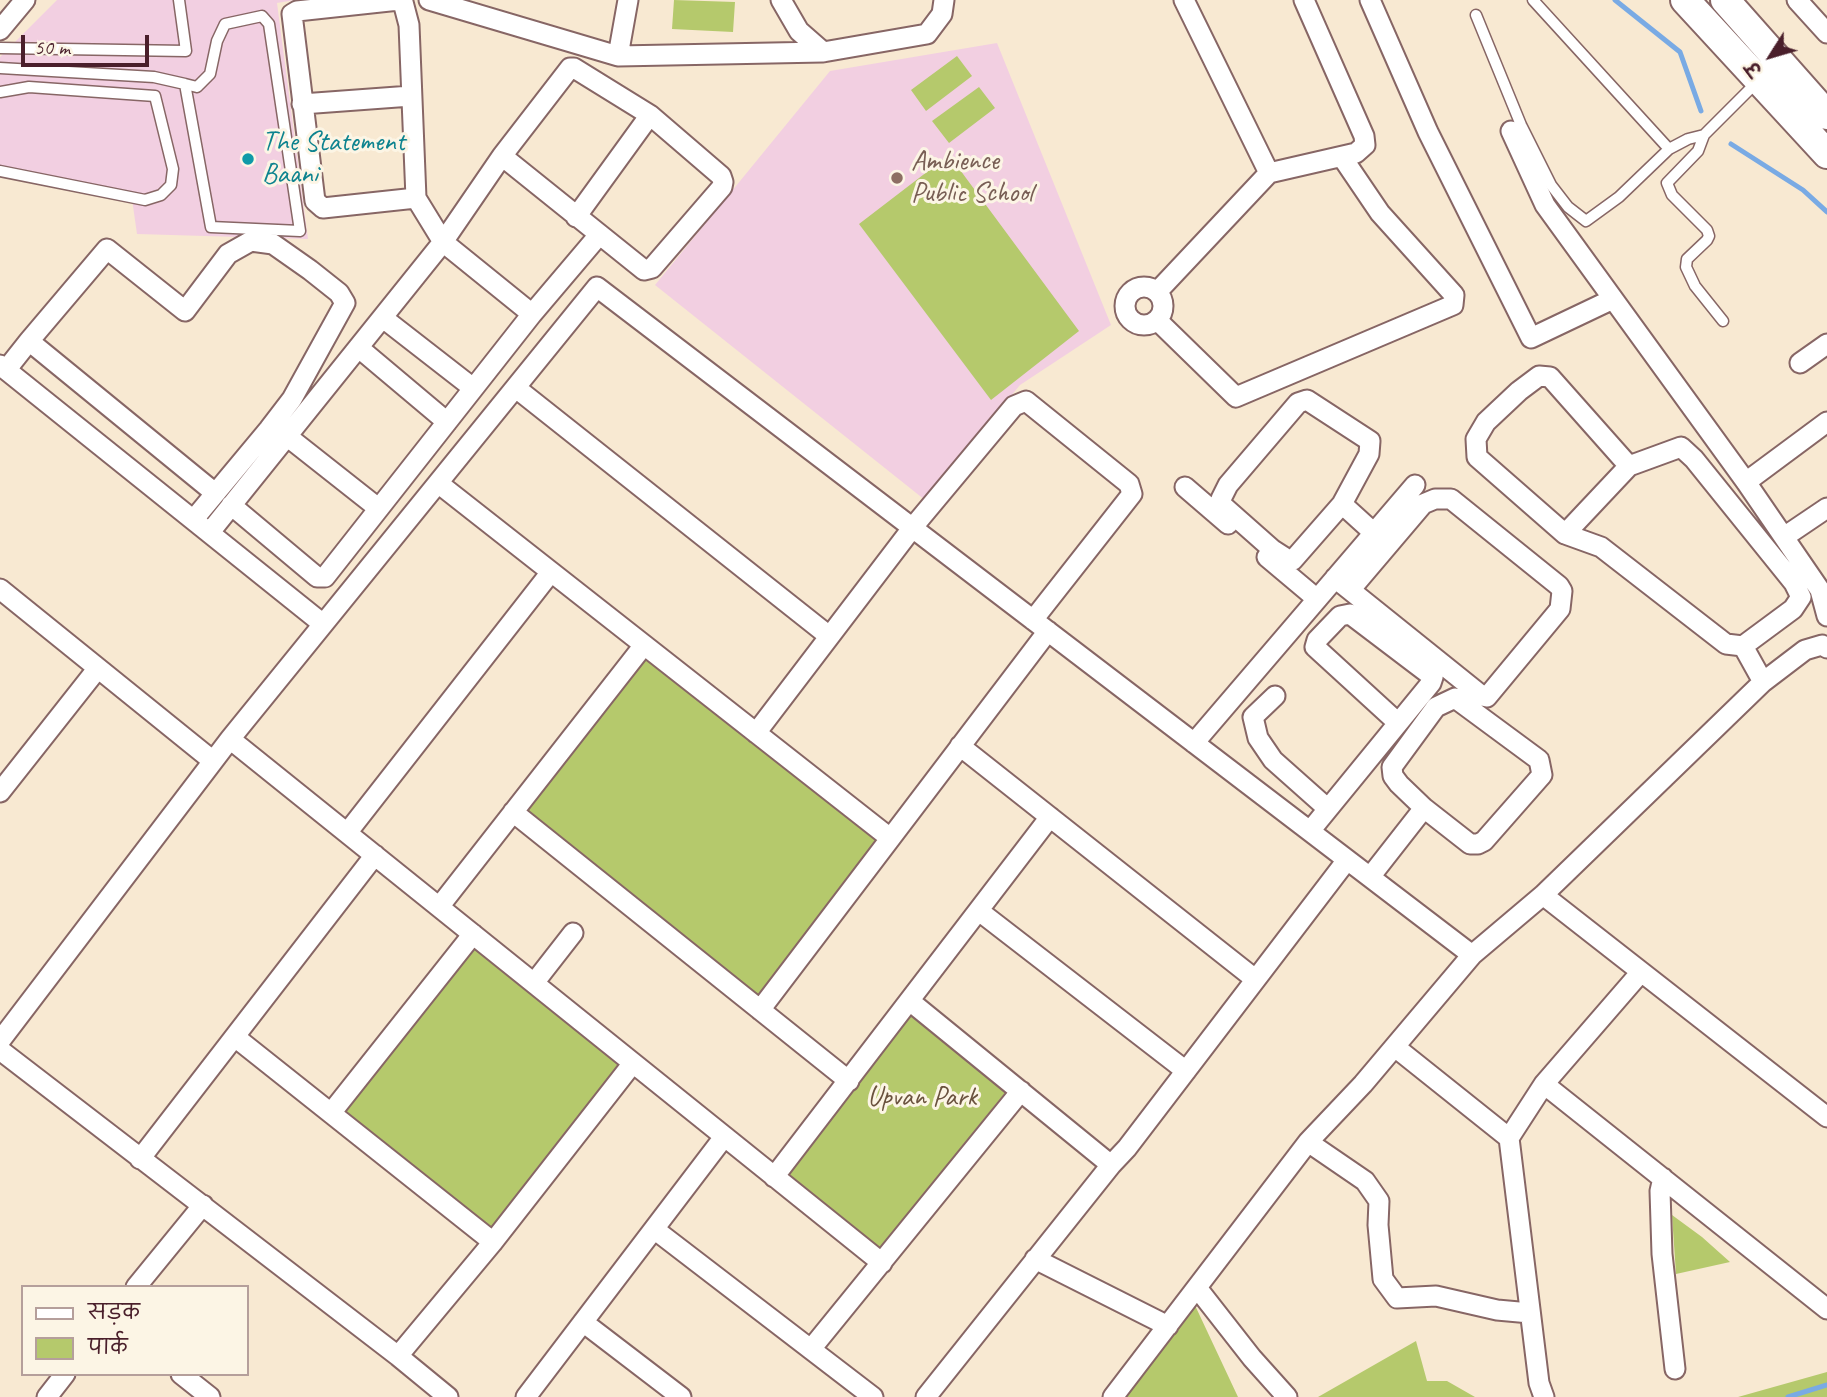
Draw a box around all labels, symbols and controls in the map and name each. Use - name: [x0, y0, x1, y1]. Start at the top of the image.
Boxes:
- scale bar: [24, 21, 152, 65]
- north arrow: [1736, 21, 1806, 91]
- text: 50 m: [34, 34, 70, 60]
- text: उ: [1741, 56, 1768, 81]
- place label: The Statement Baani: [262, 126, 405, 192]
- place label: Ambience Public School: [911, 145, 1033, 211]
- marker: The Statement Baani: [240, 151, 256, 167]
- marker: Ambience Public School: [889, 170, 905, 186]
- park label: Upvan Park: [867, 1081, 977, 1115]
- legend: [21, 1285, 248, 1376]
- text: सड़क: [88, 1299, 140, 1325]
- text: पार्क: [88, 1334, 128, 1360]

